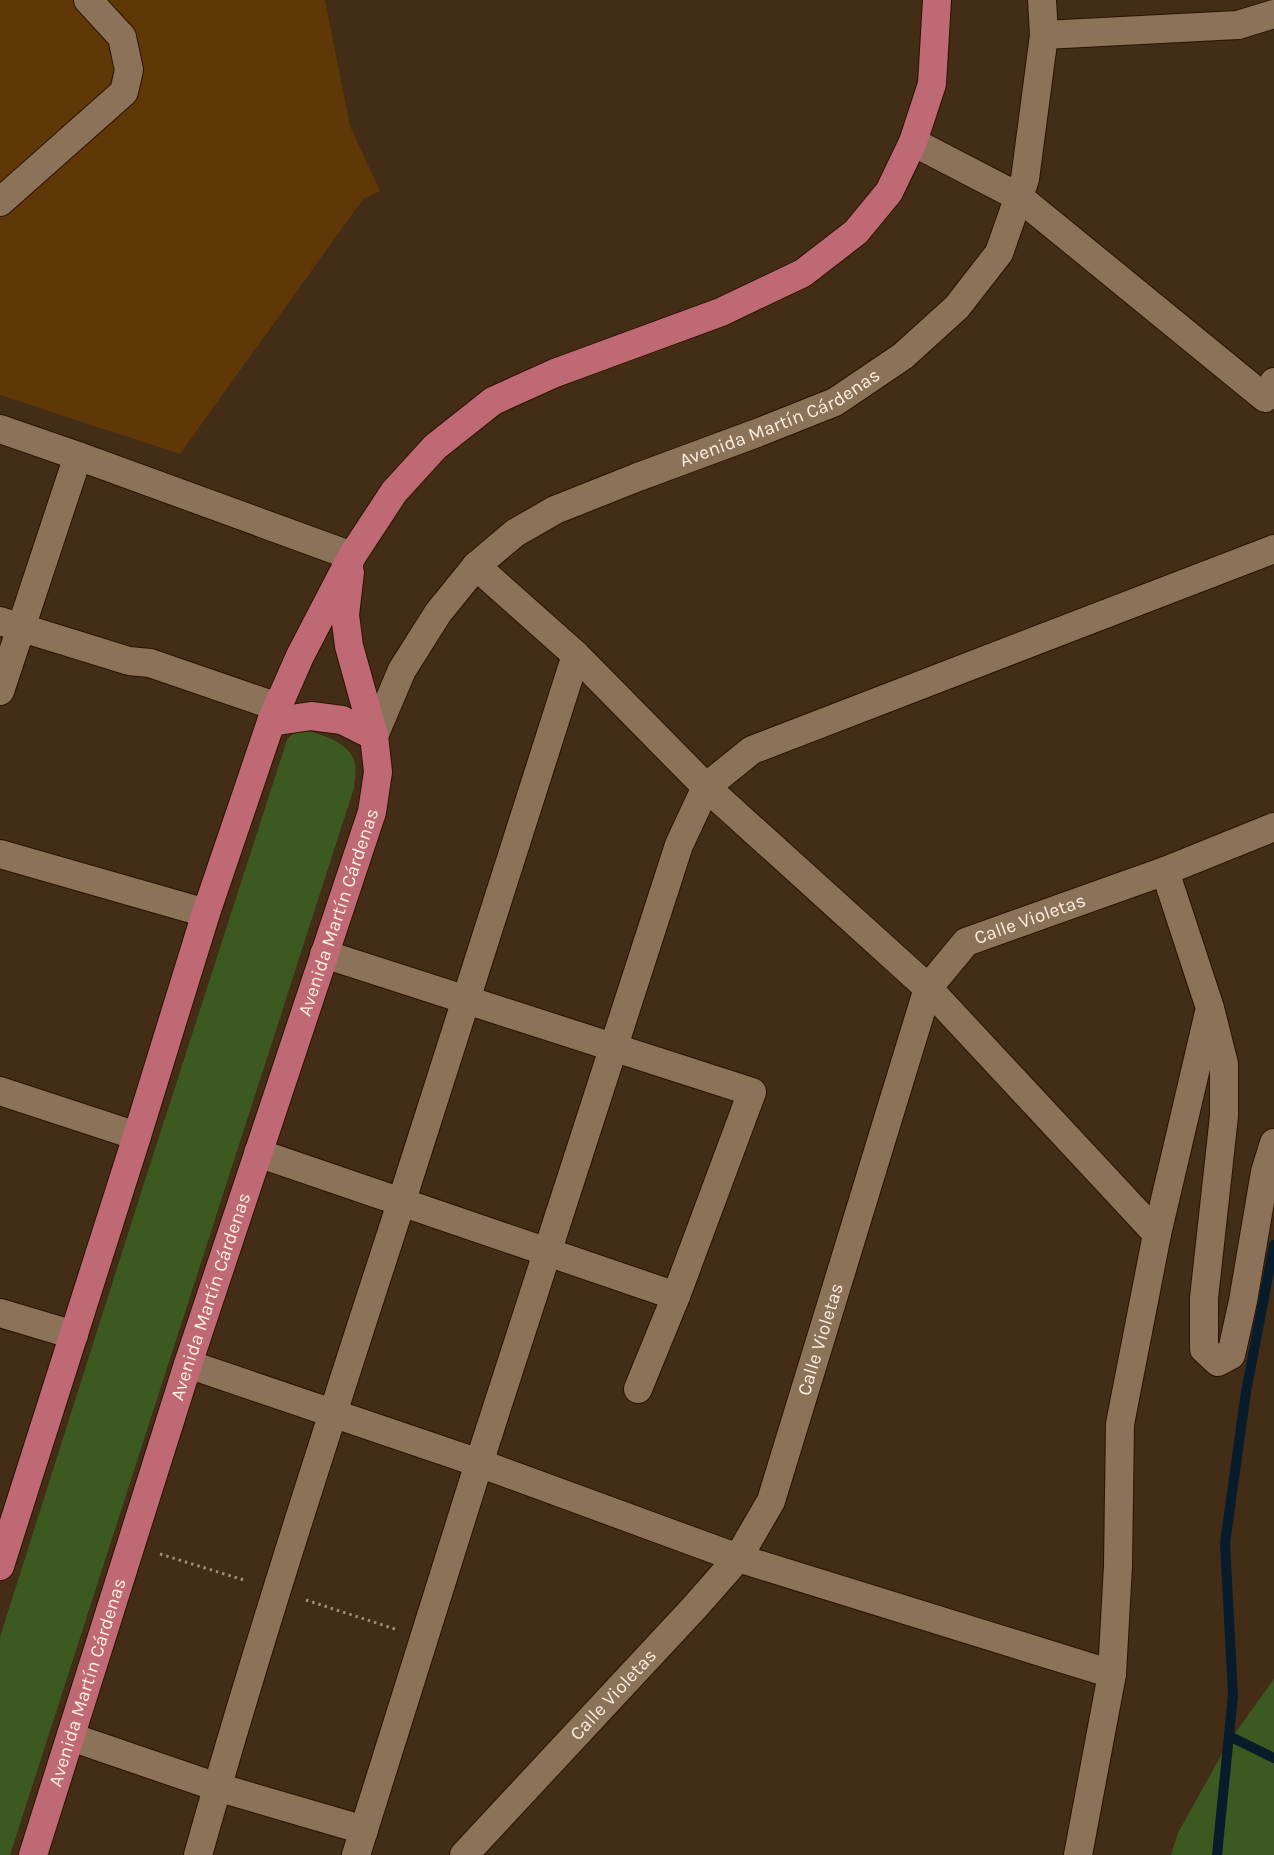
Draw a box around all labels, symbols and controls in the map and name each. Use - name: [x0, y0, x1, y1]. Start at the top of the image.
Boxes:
- street label: Avenida Martín Cárdenas: [677, 364, 884, 472]
- street label: Avenida Martín Cárdenas: [294, 806, 383, 1019]
- street label: Calle Violetas: [971, 889, 1089, 949]
- street label: Avenida Martín Cárdenas: [166, 1190, 255, 1403]
- street label: Calle Violetas: [793, 1280, 848, 1398]
- street label: Avenida Martín Cárdenas: [44, 1575, 131, 1789]
- street label: Calle Violetas: [565, 1645, 661, 1745]

